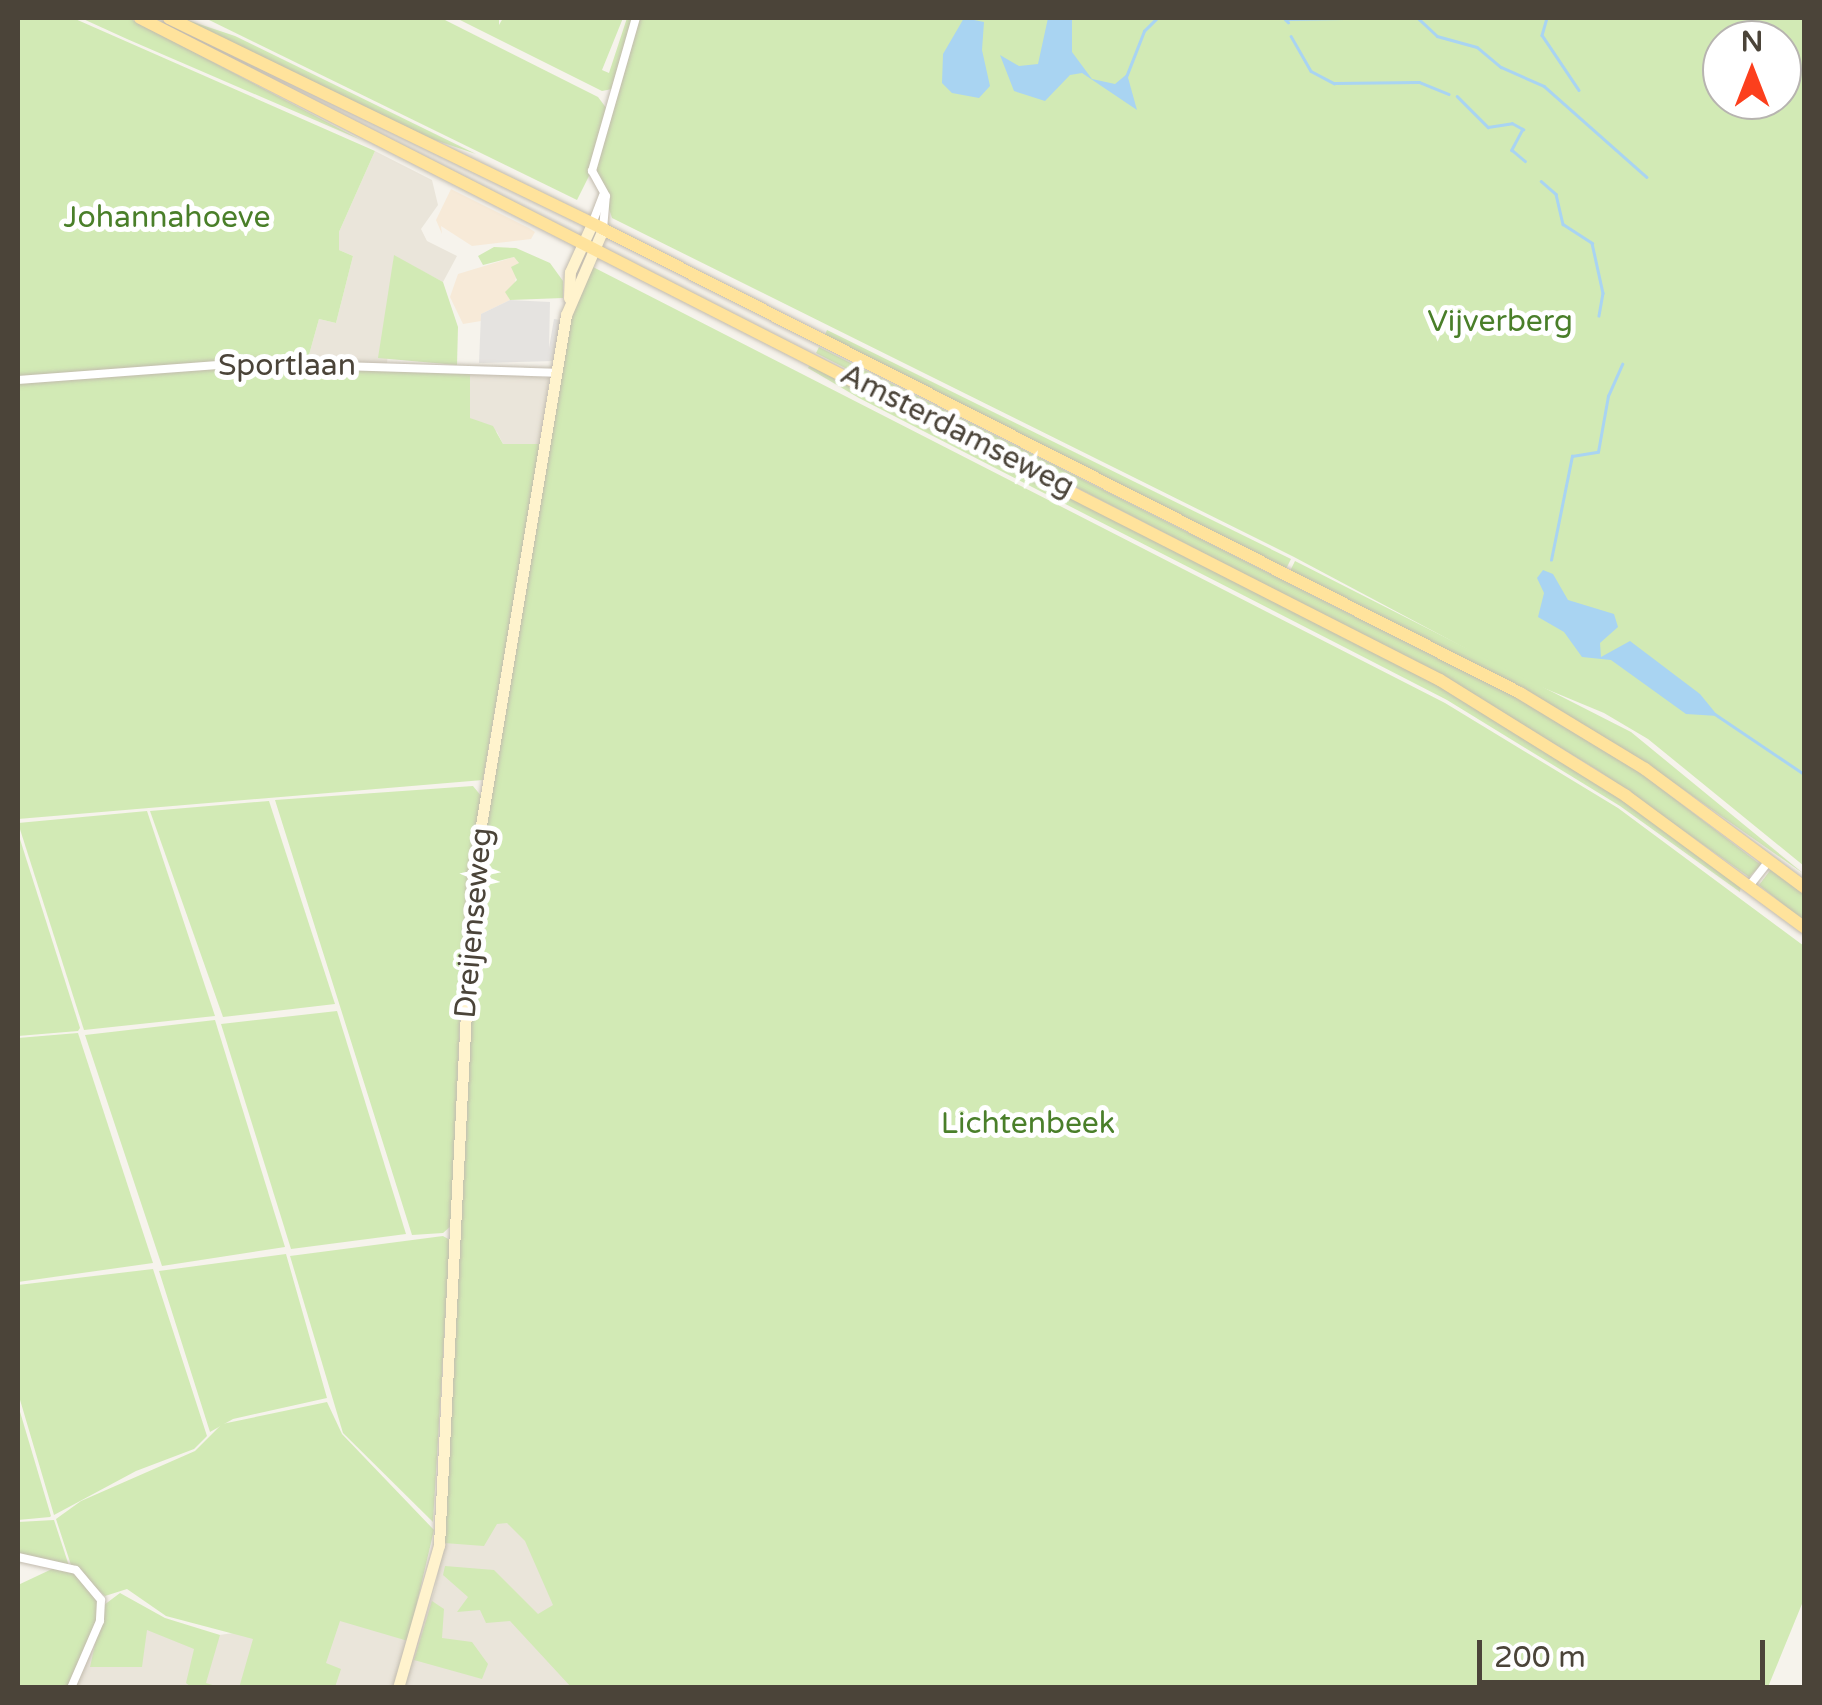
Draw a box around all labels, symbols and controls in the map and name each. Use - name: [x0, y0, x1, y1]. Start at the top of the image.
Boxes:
- north arrow: [1702, 20, 1802, 120]
- text: N: [1741, 25, 1763, 59]
- park label: Johannahoeve: [64, 200, 270, 236]
- park label: Vijverberg: [1427, 304, 1573, 340]
- street label: Sportlaan: [218, 348, 356, 384]
- street label: Amsterdamseweg: [834, 357, 1080, 505]
- street label: Dreijenseweg: [448, 826, 500, 1020]
- park label: Lichtenbeek: [941, 1106, 1115, 1142]
- scale bar: [1482, 1620, 1770, 1682]
- text: 200 m: [1494, 1639, 1586, 1676]

